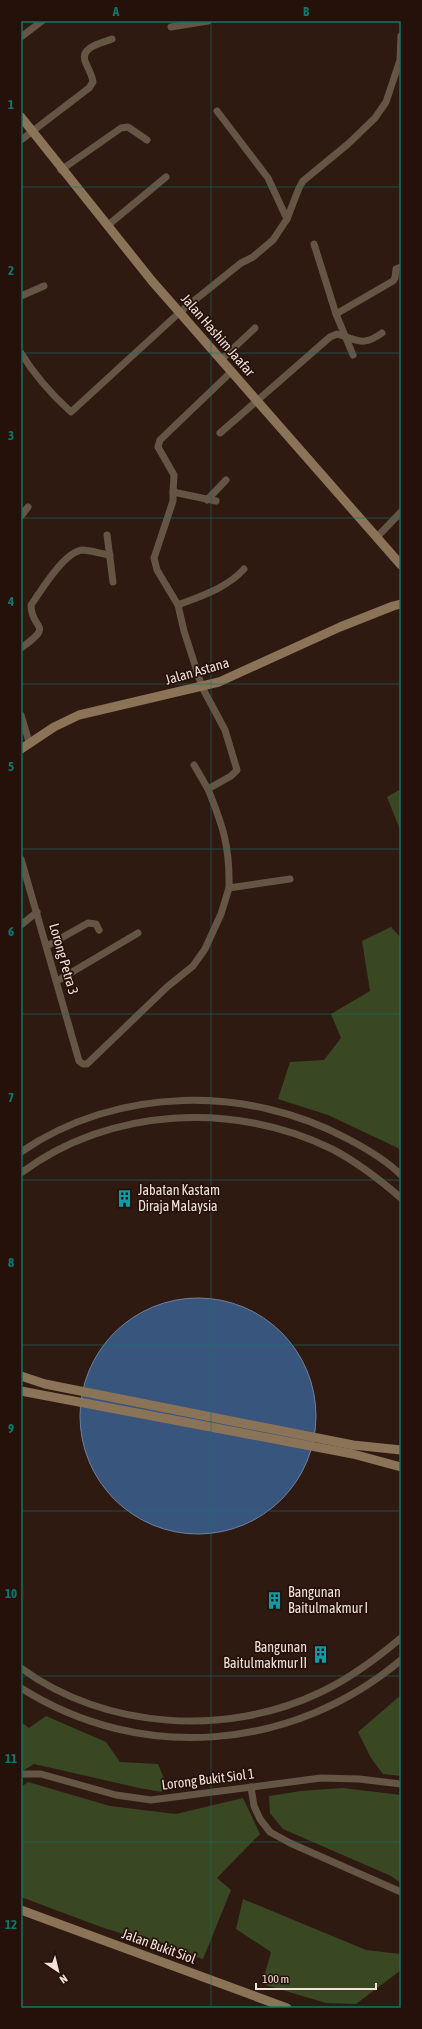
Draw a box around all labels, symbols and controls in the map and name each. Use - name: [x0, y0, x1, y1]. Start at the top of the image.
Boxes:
- text: A: [112, 4, 120, 19]
- text: B: [303, 4, 310, 19]
- text: 1: [8, 97, 14, 112]
- text: 2: [8, 263, 14, 278]
- street label: Jalan Hashim Jaafar: [178, 291, 259, 380]
- text: 3: [8, 428, 14, 443]
- text: 4: [7, 594, 14, 609]
- street label: Jalan Astana: [163, 654, 231, 688]
- text: 5: [8, 759, 14, 774]
- street label: Lorong Petra 3: [46, 922, 82, 996]
- text: 6: [8, 924, 14, 939]
- text: 7: [8, 1090, 14, 1105]
- place label: Jabatan Kastam Diraja Malaysia: [138, 1182, 220, 1214]
- building icon: Jabatan Kastam Diraja Malaysia: [115, 1188, 135, 1208]
- text: 8: [8, 1255, 14, 1270]
- text: 9: [8, 1421, 14, 1436]
- place label: Bangunan Baitulmakmur I: [288, 1584, 368, 1616]
- text: 10: [5, 1586, 17, 1601]
- building icon: Bangunan Baitulmakmur I: [265, 1590, 285, 1610]
- place label: Bangunan Baitulmakmur II: [223, 1639, 307, 1671]
- building icon: Bangunan Baitulmakmur II: [310, 1645, 330, 1665]
- text: 11: [5, 1751, 17, 1766]
- street label: Lorong Bukit Siol 1: [161, 1765, 255, 1793]
- text: 12: [5, 1917, 17, 1932]
- street label: Jalan Bukit Siol: [120, 1925, 198, 1967]
- north arrow: [38, 1951, 78, 1991]
- scale bar: [256, 1965, 376, 1991]
- text: N: [58, 1972, 70, 1986]
- text: 100 m: [262, 1972, 289, 1986]

